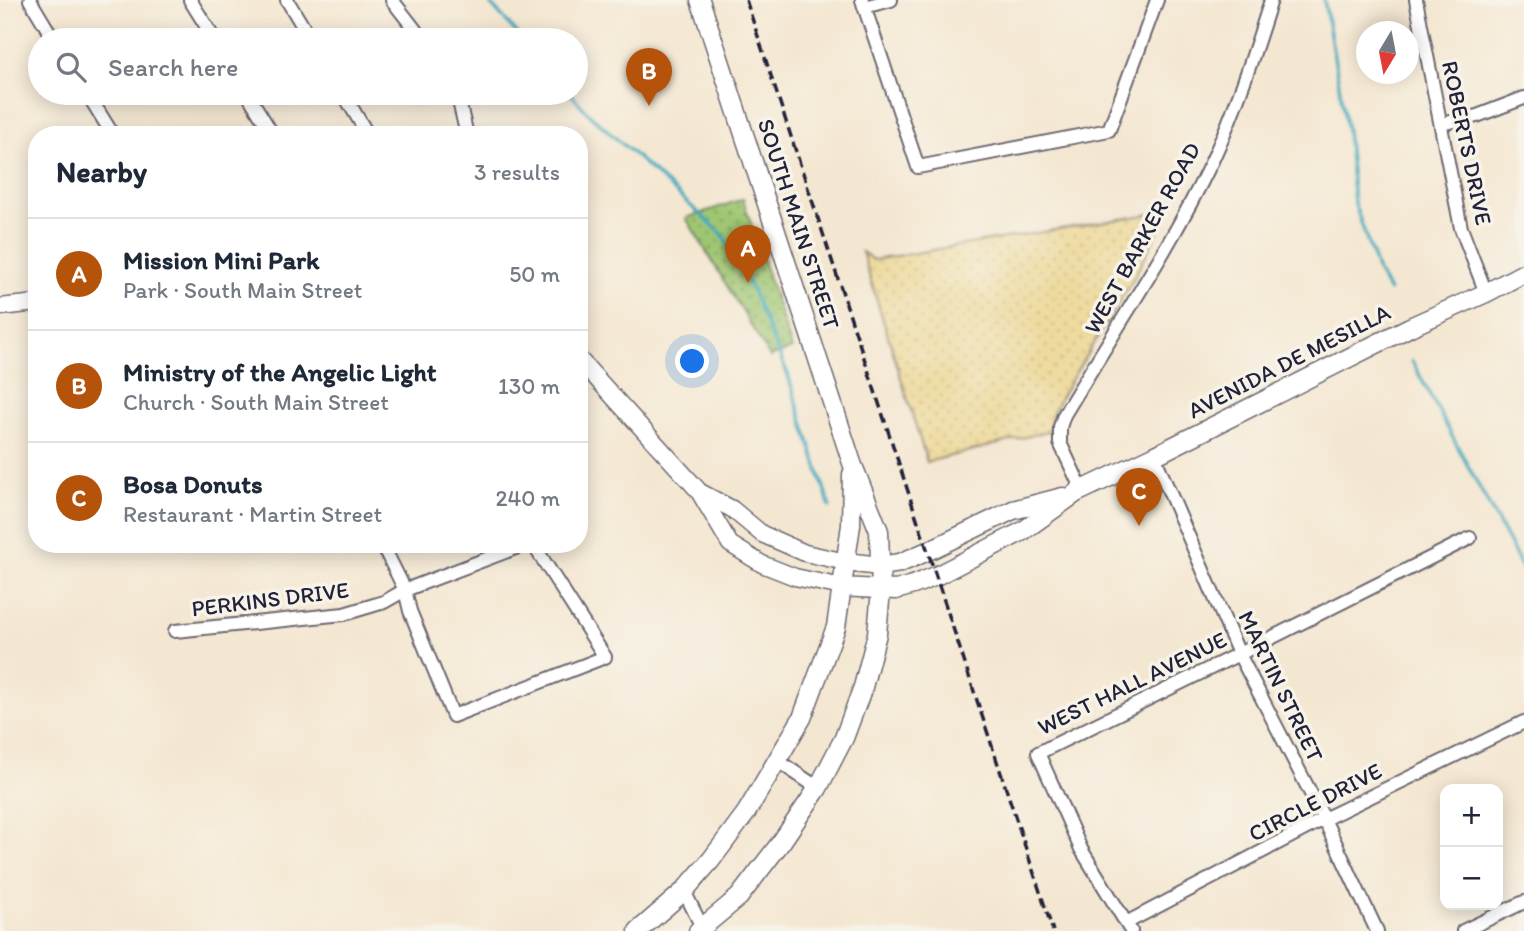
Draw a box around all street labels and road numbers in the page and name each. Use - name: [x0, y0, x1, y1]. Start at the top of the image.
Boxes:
- street label: ROBERTS DRIVE: [1436, 58, 1498, 228]
- street label: SOUTH MAIN STREET: [752, 115, 846, 333]
- street label: WEST BARKER ROAD: [1078, 137, 1206, 339]
- street label: AVENIDA DE MESILLA: [1183, 298, 1395, 424]
- street label: PERKINS DRIVE: [190, 575, 350, 623]
- street label: MARTIN STREET: [1232, 606, 1330, 766]
- street label: WEST HALL AVENUE: [1033, 625, 1231, 741]
- street label: CIRCLE DRIVE: [1244, 756, 1386, 848]

